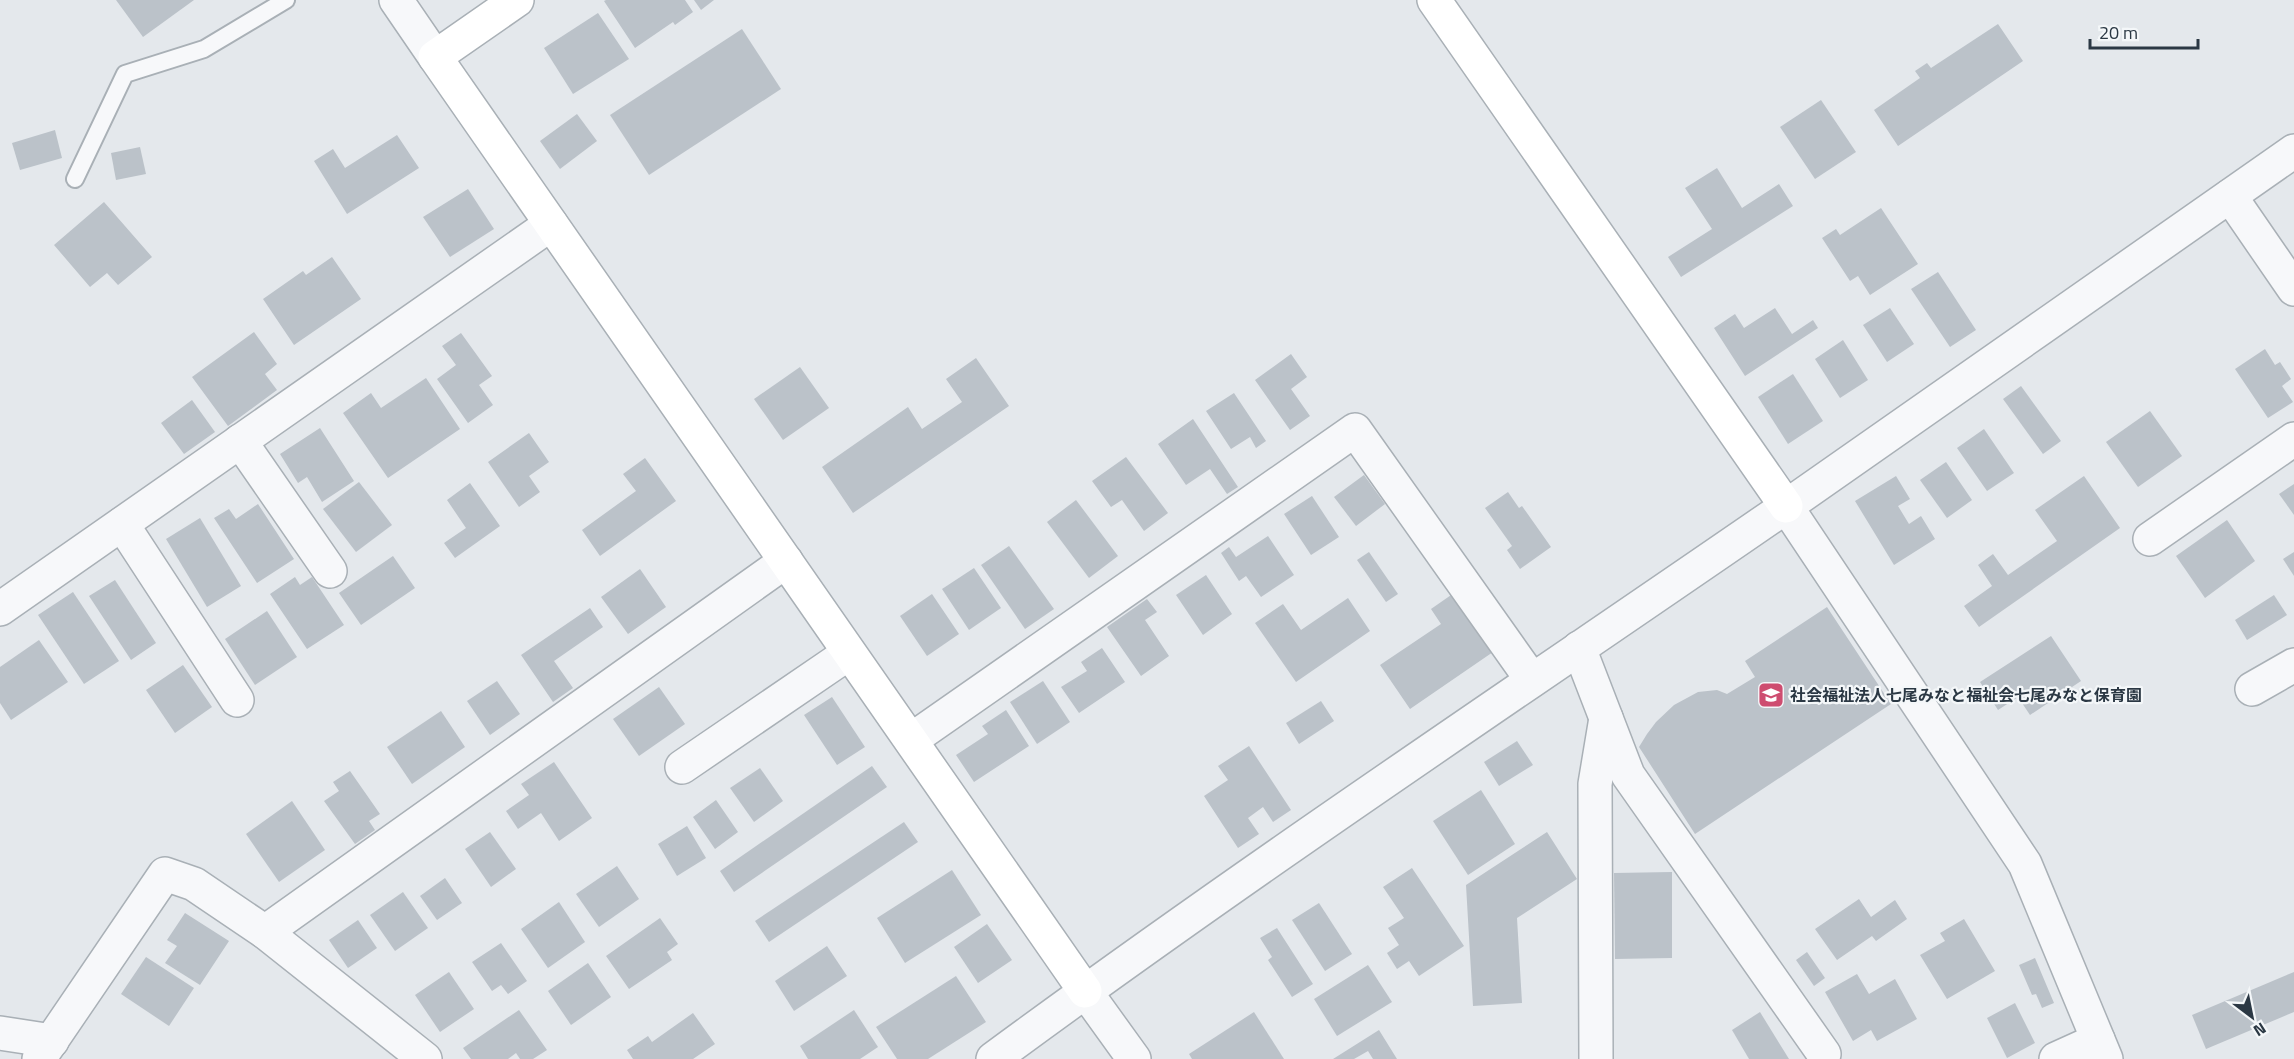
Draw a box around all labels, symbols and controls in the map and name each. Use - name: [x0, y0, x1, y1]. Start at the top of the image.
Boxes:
- scale bar: [2090, 12, 2198, 50]
- text: 20 m: [2099, 19, 2138, 46]
- school or university icon: 社会福祉法人七尾みなと福祉会七尾みなと保育園: [1756, 680, 1786, 710]
- place label: 社会福祉法人七尾みなと福祉会七尾みなと保育園: [1790, 683, 2142, 707]
- north arrow: [2222, 987, 2282, 1047]
- text: N: [2249, 1017, 2271, 1043]

